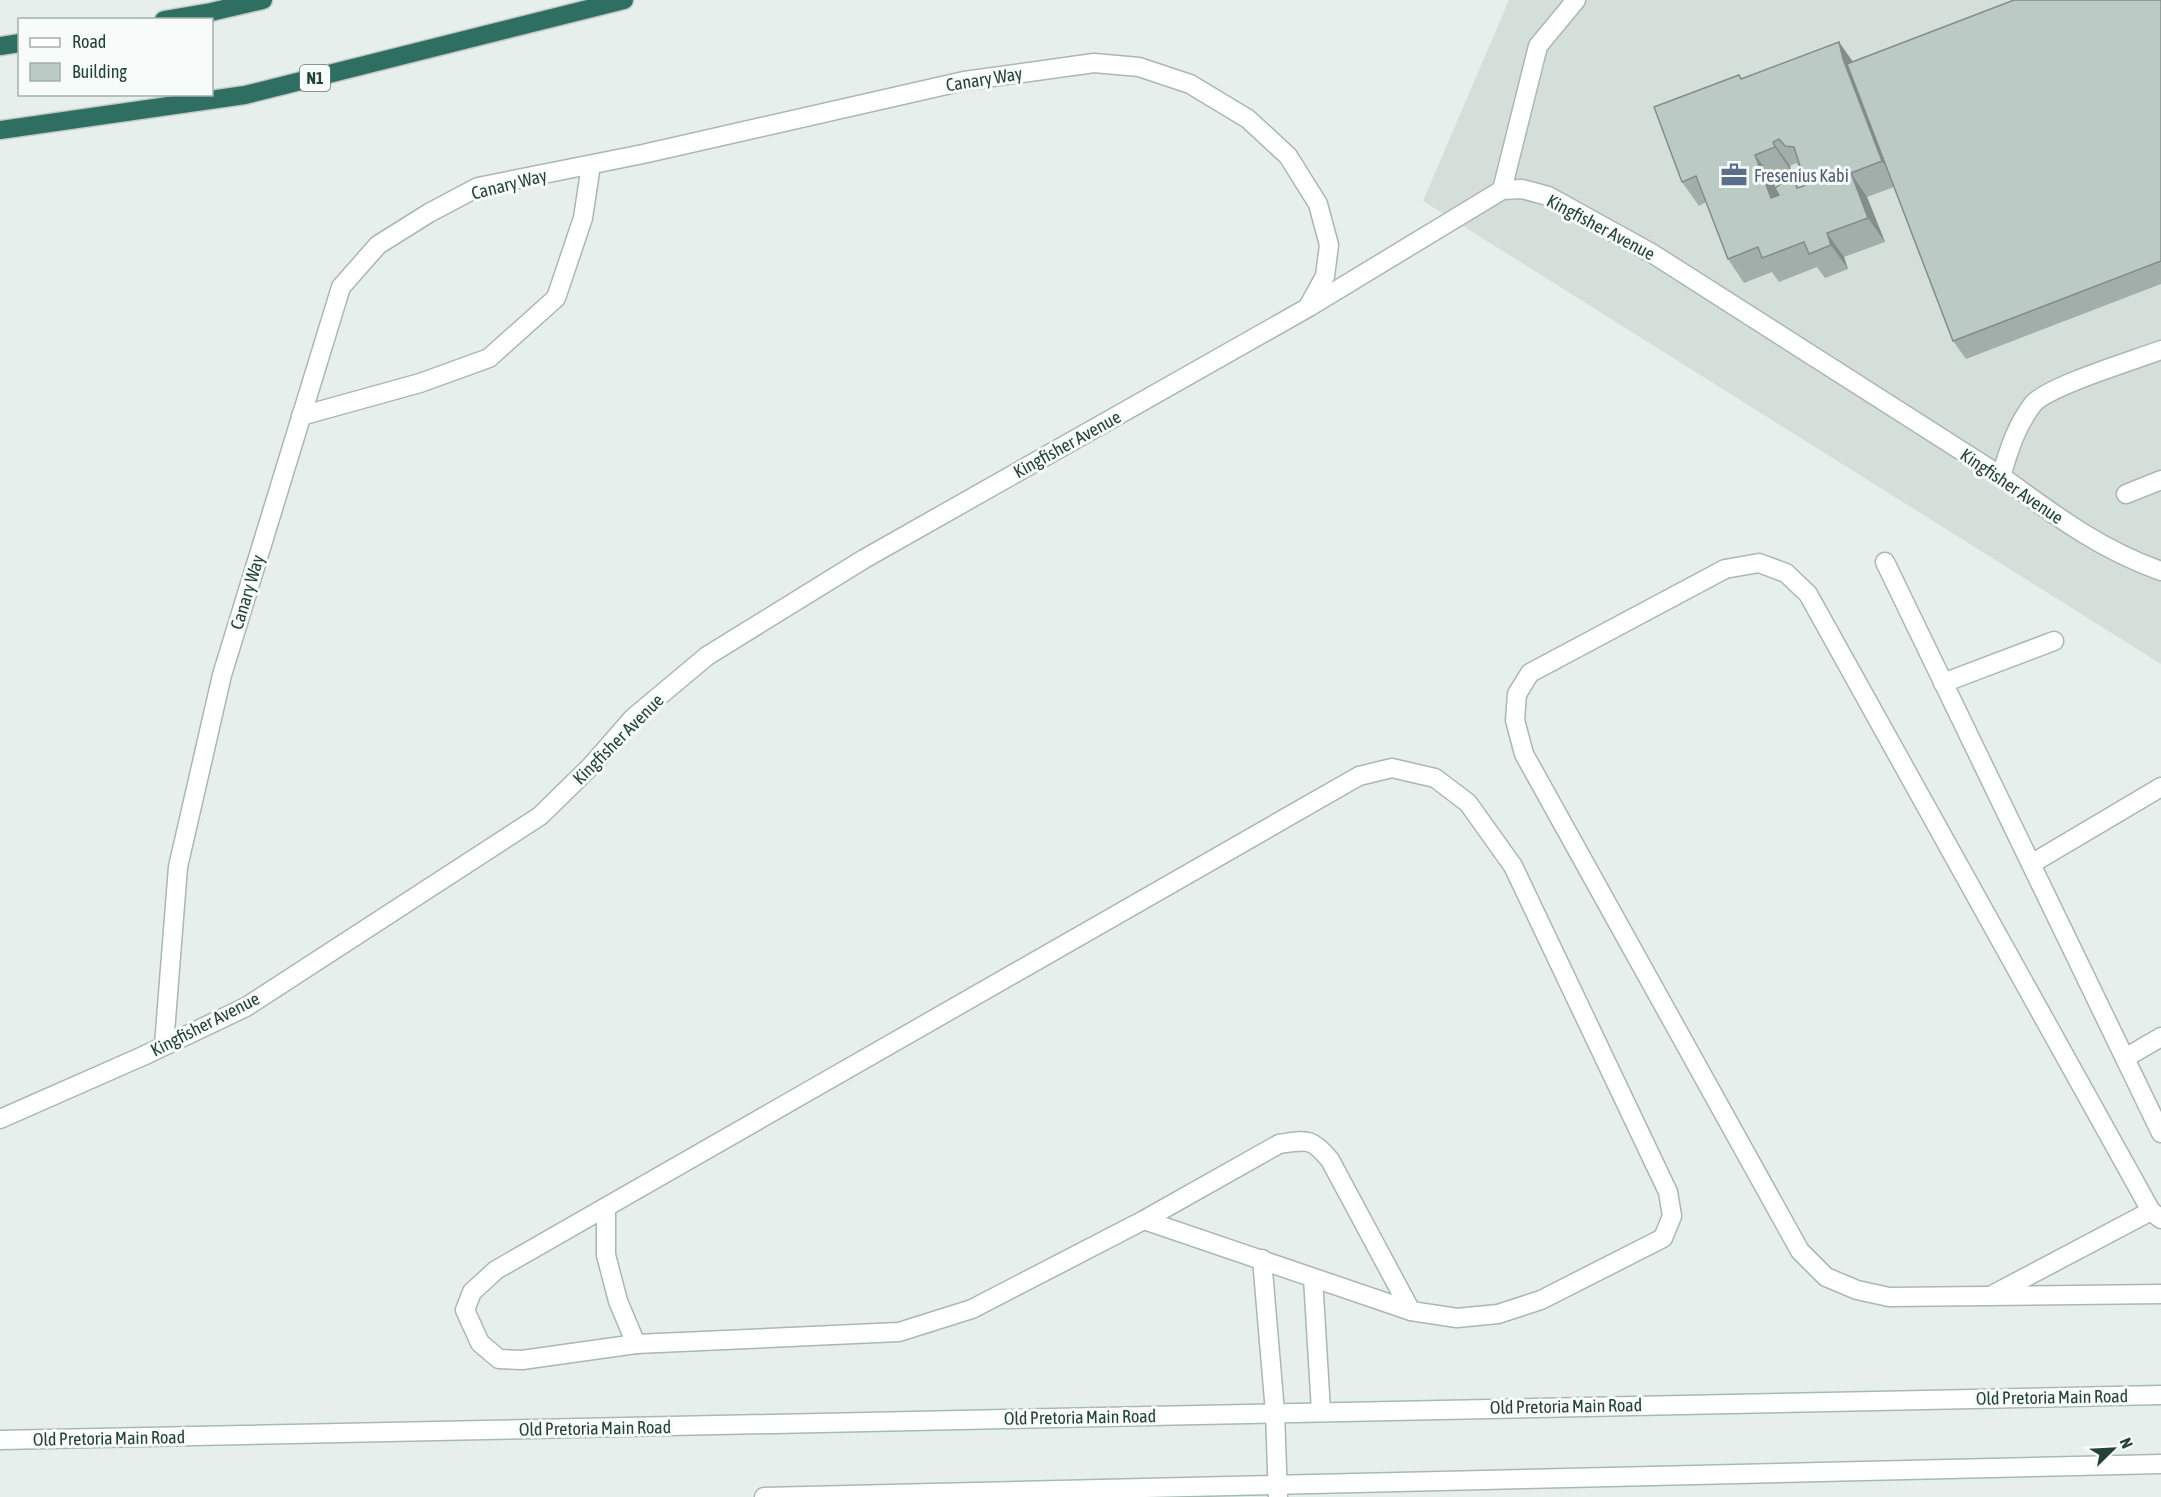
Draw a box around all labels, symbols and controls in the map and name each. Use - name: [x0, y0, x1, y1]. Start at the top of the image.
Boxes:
- legend: [18, 18, 213, 96]
- text: Road: [72, 31, 106, 52]
- text: Building: [72, 61, 127, 82]
- street label: Canary Way: [944, 63, 1024, 95]
- road number: N1: [300, 65, 330, 91]
- office icon: Fresenius Kabi: [1719, 160, 1749, 190]
- street label: Canary Way: [469, 164, 549, 204]
- place label: Fresenius Kabi: [1754, 165, 1849, 186]
- street label: Kingfisher Avenue: [1543, 190, 1659, 264]
- street label: Kingfisher Avenue: [1010, 406, 1124, 482]
- street label: Kingfisher Avenue: [1957, 444, 2067, 528]
- street label: Canary Way: [226, 552, 268, 632]
- street label: Kingfisher Avenue: [568, 689, 668, 789]
- street label: Kingfisher Avenue: [147, 988, 263, 1060]
- street label: Old Pretoria Main Road: [1976, 1385, 2128, 1409]
- street label: Old Pretoria Main Road: [1490, 1394, 1642, 1418]
- street label: Old Pretoria Main Road: [1004, 1405, 1156, 1429]
- street label: Old Pretoria Main Road: [519, 1416, 671, 1440]
- north arrow: [2083, 1419, 2143, 1479]
- street label: Old Pretoria Main Road: [33, 1426, 185, 1450]
- text: N: [2117, 1435, 2137, 1451]

